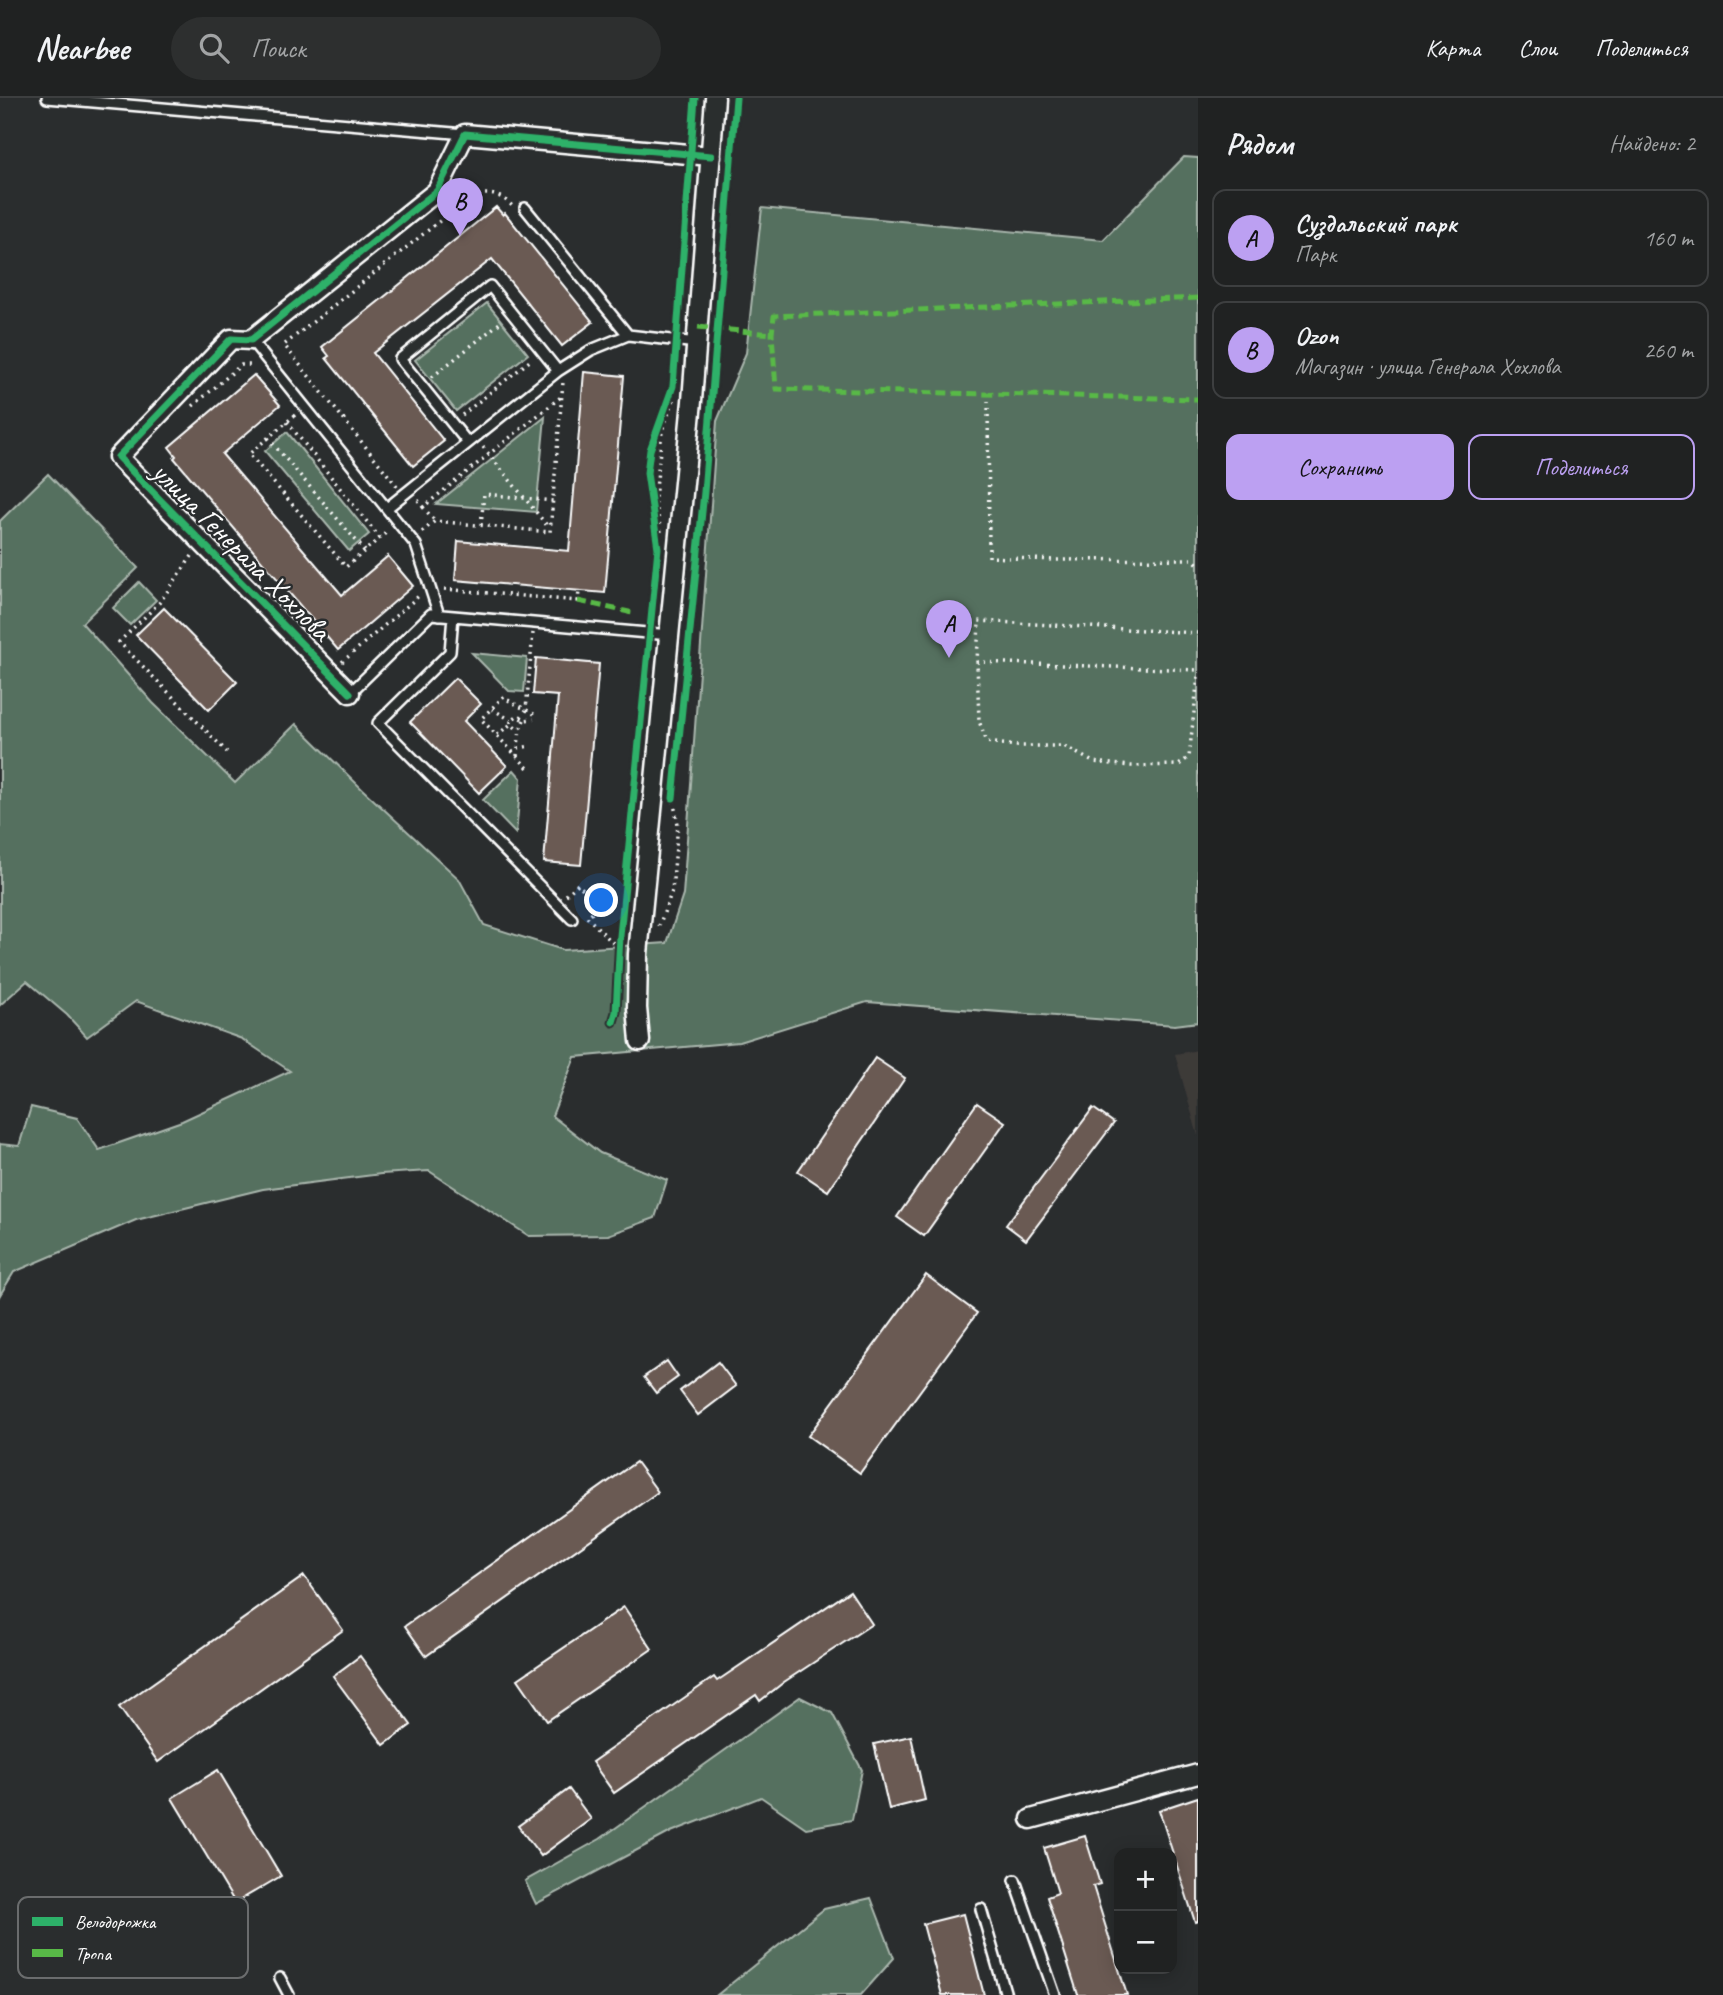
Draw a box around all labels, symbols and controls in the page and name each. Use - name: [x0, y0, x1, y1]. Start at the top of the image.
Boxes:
- search box: [171, 17, 661, 80]
- text: Nearbee: [35, 27, 129, 69]
- icon: search: [195, 29, 233, 67]
- text: Поиск: [251, 32, 306, 65]
- text: Карта: [1426, 33, 1480, 63]
- text: Слои: [1518, 33, 1557, 63]
- text: Поделиться: [1595, 33, 1688, 63]
- text: Рядом: [1226, 125, 1293, 163]
- text: Найдено: 2: [1609, 129, 1695, 158]
- pin: B: [437, 178, 483, 236]
- text: Суздальский парк: [1295, 207, 1457, 240]
- text: A: [1245, 224, 1257, 253]
- text: 160 m: [1644, 224, 1693, 253]
- text: Парк: [1295, 240, 1336, 269]
- text: Ozon: [1295, 319, 1338, 352]
- text: B: [1245, 336, 1257, 365]
- text: 260 m: [1644, 336, 1693, 365]
- text: Магазин · улица Генерала Хохлова: [1295, 352, 1560, 381]
- button: Сохранить: [1226, 434, 1454, 500]
- button: Поделиться: [1468, 434, 1695, 500]
- street label: улица Генерала Хохлова: [143, 452, 341, 650]
- pin: A: [926, 600, 972, 658]
- your location: [584, 883, 618, 917]
- map controls: [1114, 1848, 1177, 1974]
- button: +: [1114, 1848, 1177, 1911]
- legend: [18, 1897, 248, 1978]
- text: Велодорожка: [75, 1910, 157, 1934]
- button: −: [1114, 1911, 1177, 1974]
- text: Тропа: [75, 1942, 112, 1966]

